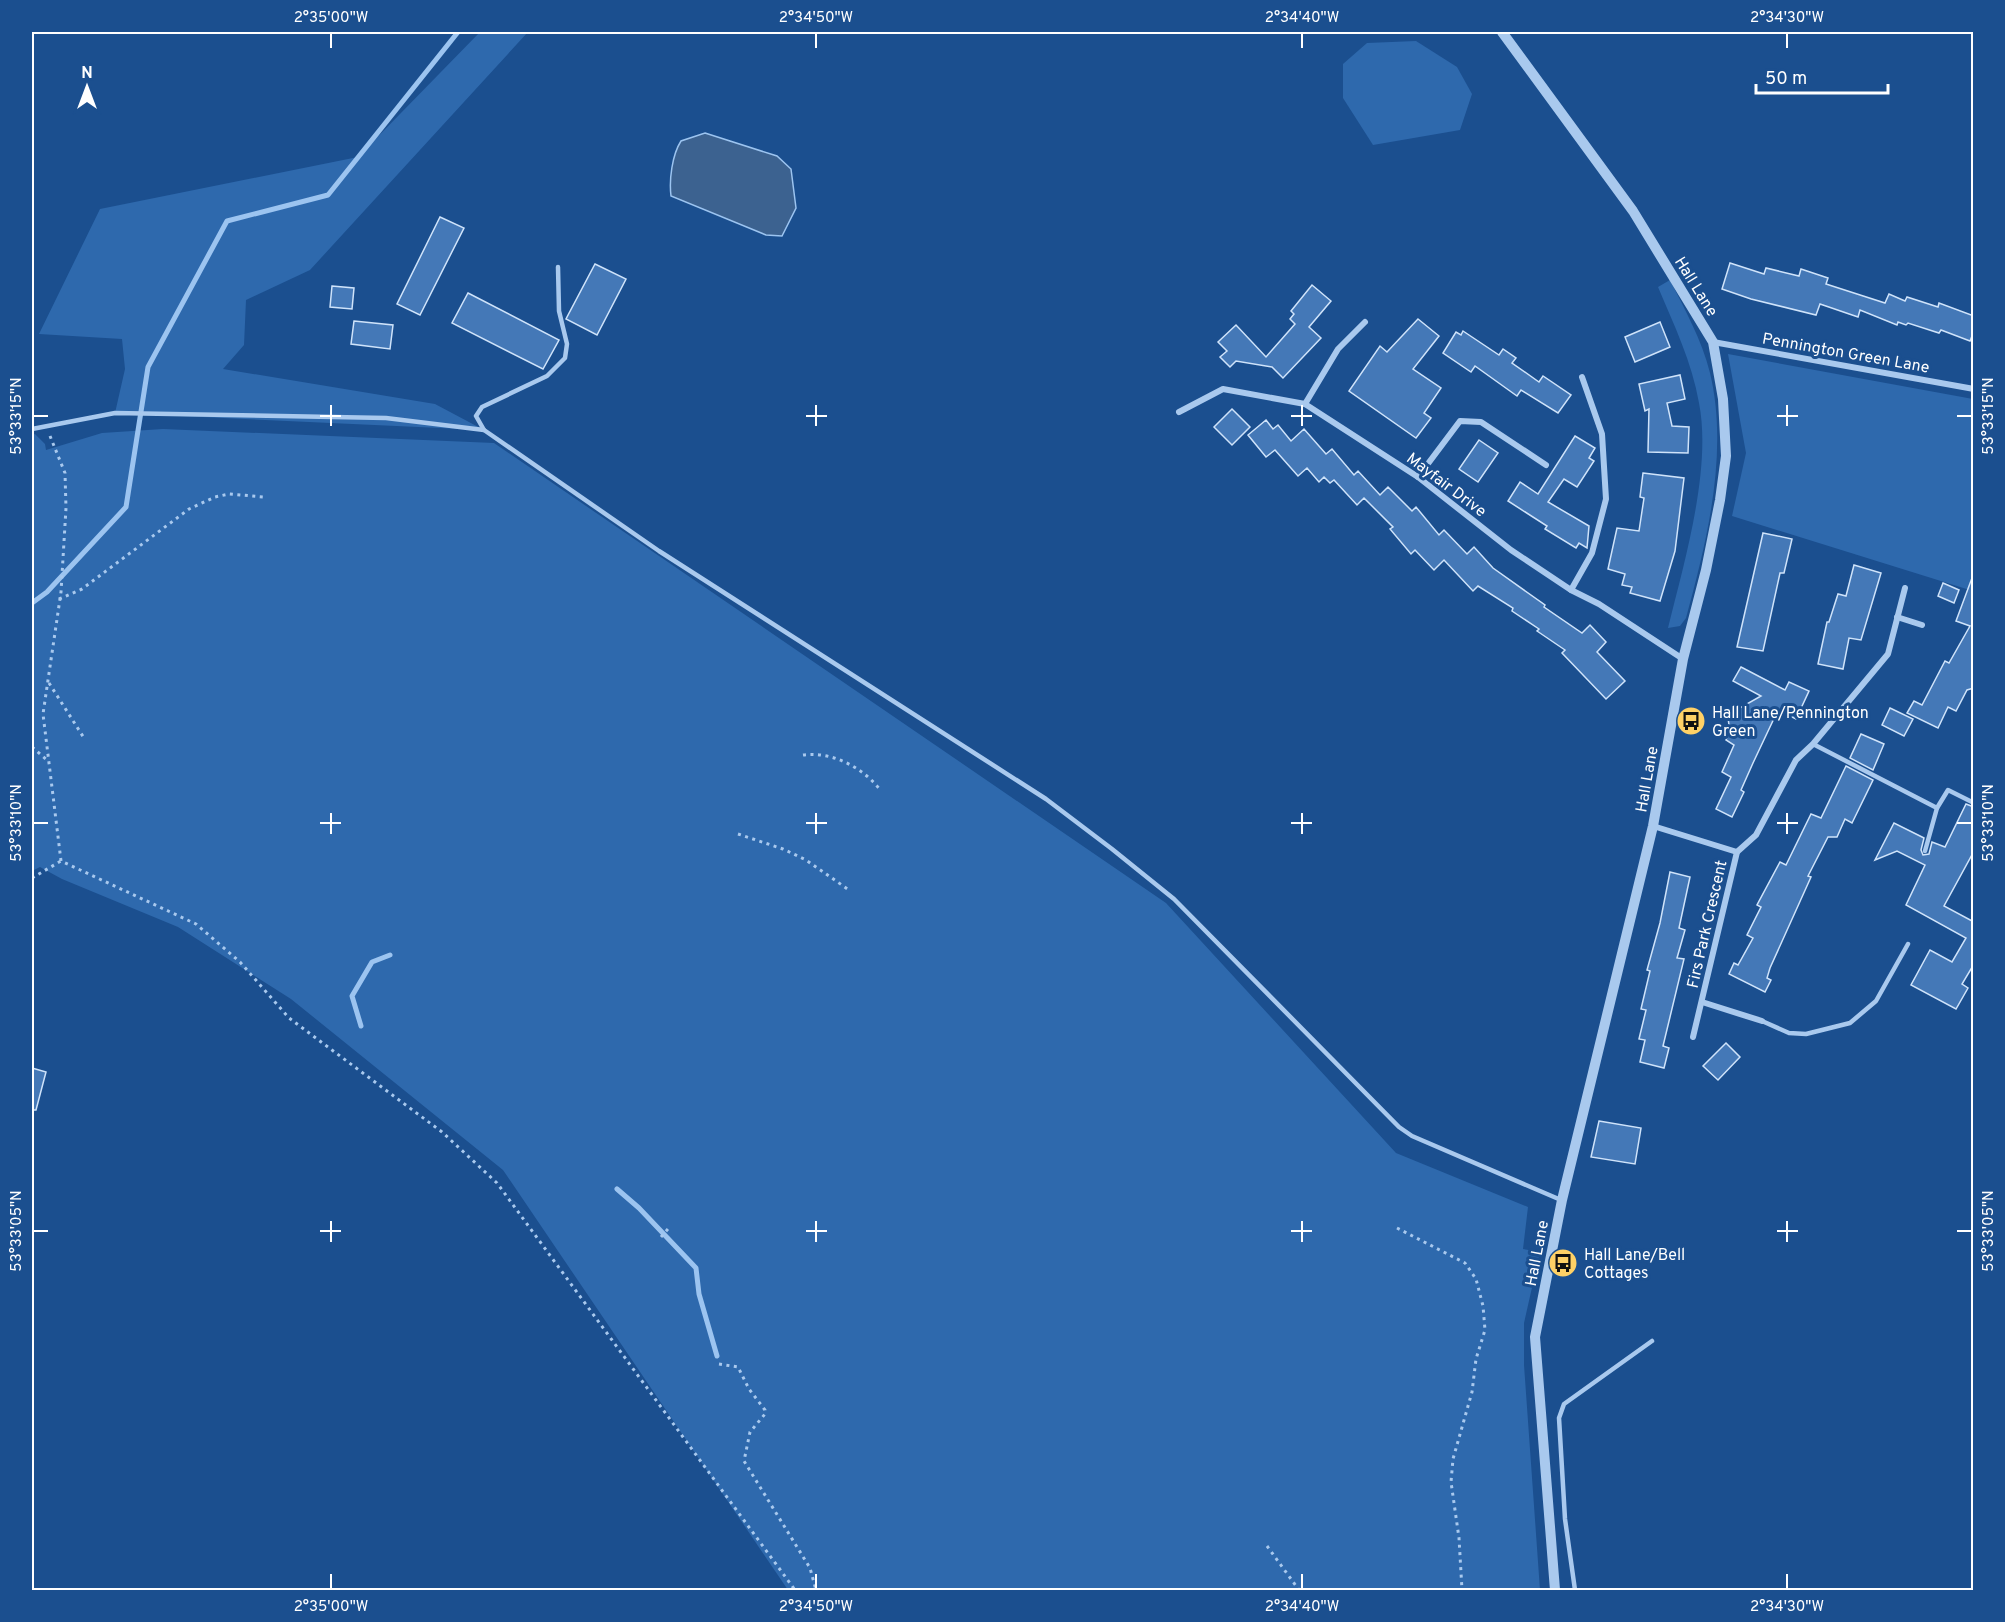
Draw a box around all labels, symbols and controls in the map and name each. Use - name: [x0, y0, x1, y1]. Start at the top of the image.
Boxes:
- text: 2°35'00"W: [294, 9, 368, 28]
- text: 2°34'50"W: [779, 9, 853, 28]
- text: 2°34'40"W: [1265, 9, 1339, 28]
- text: 2°34'30"W: [1750, 9, 1824, 28]
- north arrow: [57, 57, 117, 117]
- scale bar: [1756, 57, 1888, 95]
- text: N: [81, 64, 93, 84]
- text: 50 m: [1765, 68, 1807, 91]
- street label: Hall Lane: [1669, 253, 1721, 321]
- street label: Pennington Green Lane: [1760, 329, 1931, 379]
- text: 53°33'15"N: [8, 377, 27, 455]
- text: 53°33'15"N: [1980, 377, 1999, 455]
- street label: Mayfair Drive: [1402, 449, 1490, 522]
- place label: Hall Lane/Pennington Green: [1712, 704, 1869, 742]
- bus stop icon: Hall Lane/Pennington Green: [1675, 705, 1707, 737]
- street label: Hall Lane: [1632, 745, 1664, 814]
- text: 53°33'10"N: [8, 784, 27, 862]
- text: 53°33'10"N: [1980, 784, 1999, 862]
- street label: Firs Park Crescent: [1683, 858, 1732, 990]
- text: 53°33'05"N: [8, 1190, 27, 1272]
- text: 53°33'05"N: [1980, 1190, 1999, 1272]
- street label: Hall Lane: [1522, 1219, 1554, 1288]
- place label: Hall Lane/Bell Cottages: [1584, 1246, 1685, 1284]
- bus stop icon: Hall Lane/Bell Cottages: [1547, 1247, 1579, 1279]
- text: 2°35'00"W: [294, 1598, 368, 1617]
- text: 2°34'50"W: [779, 1598, 853, 1617]
- text: 2°34'40"W: [1265, 1598, 1339, 1617]
- text: 2°34'30"W: [1750, 1598, 1824, 1617]

